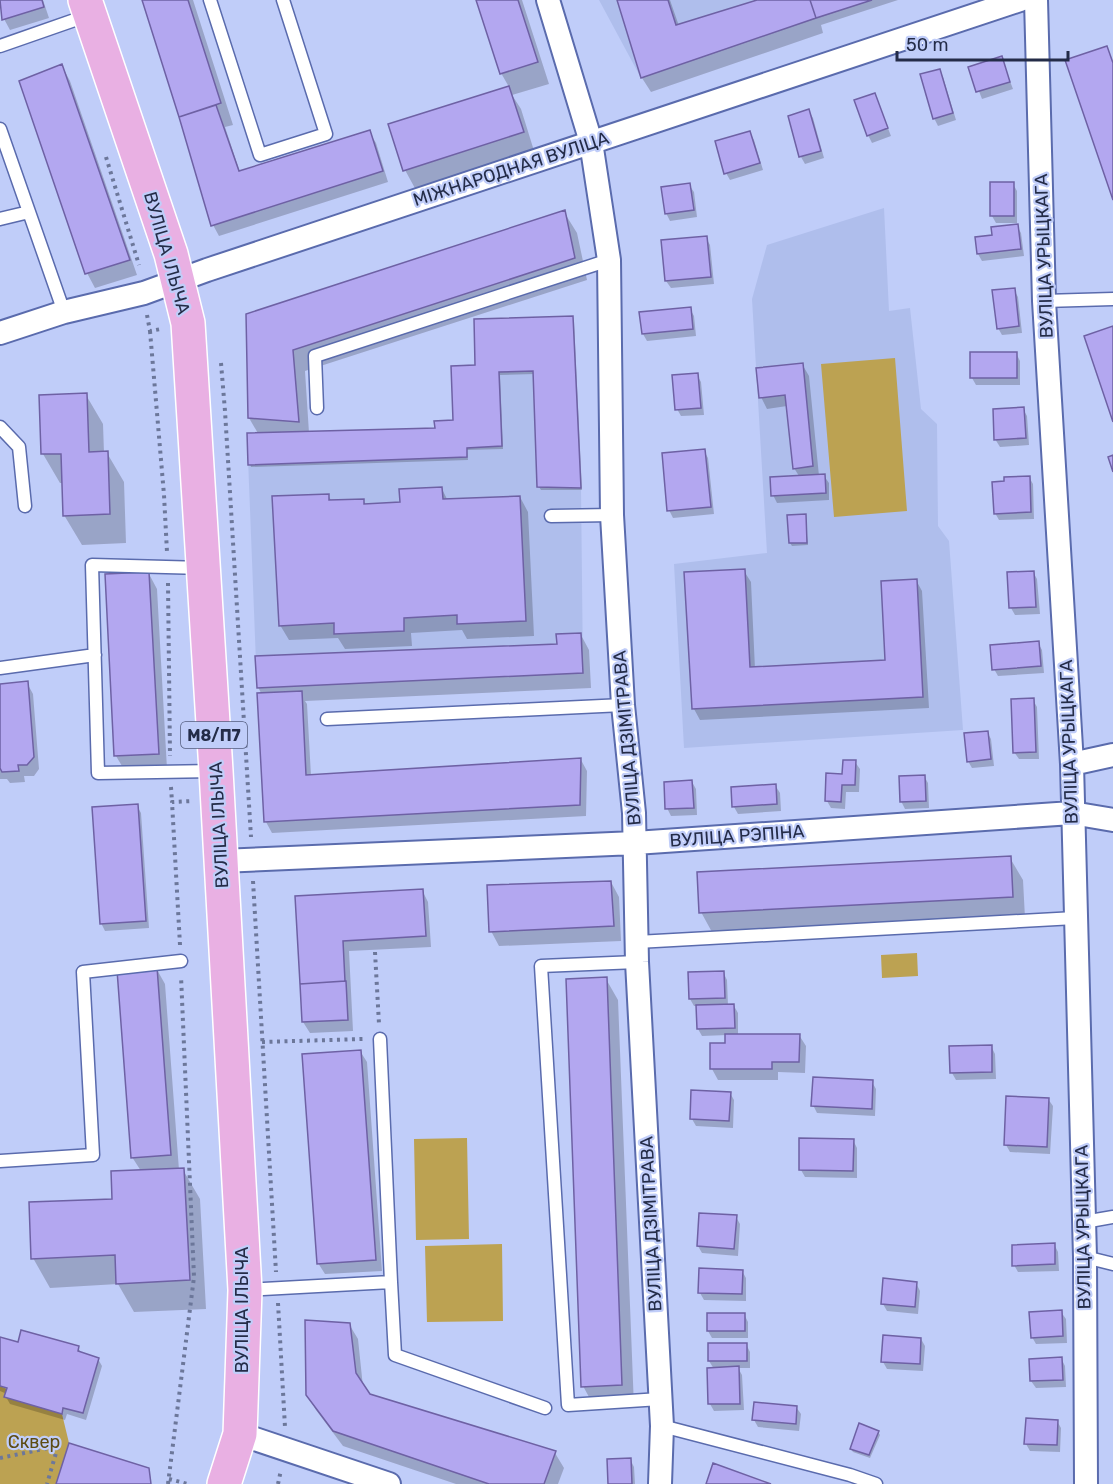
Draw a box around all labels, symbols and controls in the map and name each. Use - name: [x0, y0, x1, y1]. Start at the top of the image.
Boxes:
- scale bar: [897, 24, 1068, 62]
- text: 50 m: [906, 34, 949, 56]
- street label: МІЖНАРОДНАЯ ВУЛІЦА: [410, 127, 612, 211]
- street label: ВУЛІЦА УРЫЦКАГА: [1030, 173, 1058, 339]
- street label: ВУЛІЦА ІЛЬІЧА: [139, 189, 195, 317]
- street label: ВУЛІЦА ДЗІМІТРАВА: [608, 650, 646, 826]
- street label: ВУЛІЦА УРЫЦКАГА: [1055, 659, 1083, 825]
- road number: М8/П7: [181, 722, 247, 748]
- street label: ВУЛІЦА ІЛЬІЧА: [205, 761, 233, 889]
- street label: ВУЛІЦА РЭПІНА: [669, 820, 805, 852]
- street label: ВУЛІЦА ДЗІМІТРАВА: [635, 1136, 667, 1312]
- street label: ВУЛІЦА УРЫЦКАГА: [1071, 1145, 1095, 1309]
- street label: ВУЛІЦА ІЛЬІЧА: [231, 1247, 253, 1373]
- park label: Сквер: [8, 1431, 60, 1453]

